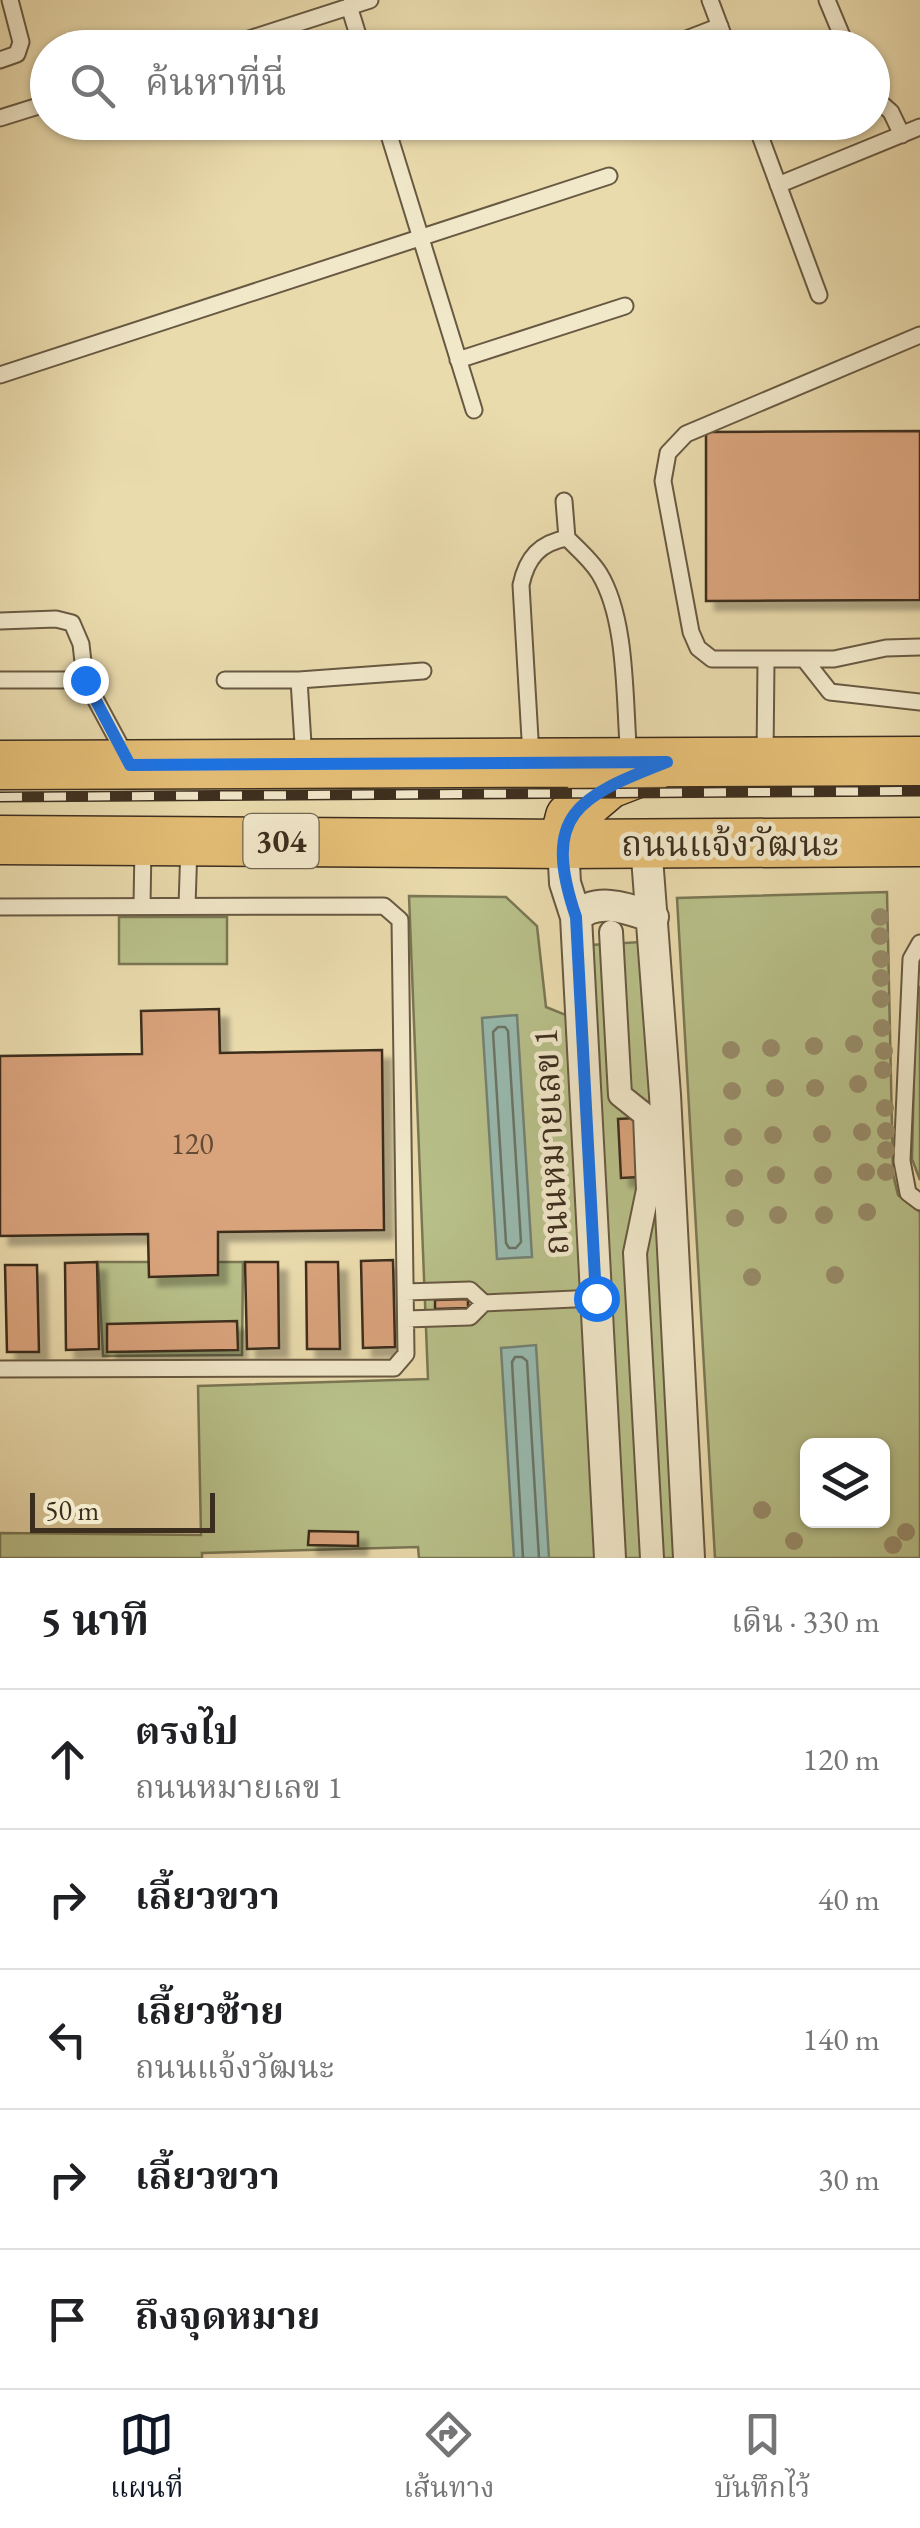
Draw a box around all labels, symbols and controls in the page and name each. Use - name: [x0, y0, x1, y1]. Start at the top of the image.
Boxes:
- search box: [30, 30, 890, 140]
- text: ค้นหาที่นี่: [145, 57, 286, 106]
- icon: search: [65, 58, 120, 113]
- route end: [63, 658, 109, 704]
- road number: 304: [244, 814, 318, 868]
- street label: ถนนแจ้งวัฒนะ: [621, 821, 839, 866]
- street label: ถนนหมายเลข 1: [522, 1027, 578, 1257]
- house number: 120: [170, 1124, 214, 1163]
- route start: [574, 1276, 620, 1322]
- map controls: [800, 1438, 890, 1528]
- button: layers: [800, 1438, 890, 1528]
- scale bar: [30, 1488, 215, 1532]
- text: 50 m: [45, 1492, 99, 1528]
- text: 5 นาที: [40, 1593, 149, 1648]
- text: เดิน · 330 m: [731, 1600, 880, 1642]
- text: ตรงไป: [135, 1706, 239, 1755]
- icon: ahead: [40, 1732, 95, 1787]
- text: 120 m: [803, 1738, 880, 1780]
- text: ถนนหมายเลข 1: [135, 1766, 343, 1808]
- text: เลี้ยวขวา: [135, 1871, 280, 1920]
- icon: right: [40, 1872, 95, 1927]
- text: 40 m: [818, 1878, 880, 1920]
- text: เลี้ยวซ้าย: [135, 1986, 284, 2035]
- icon: left: [40, 2012, 95, 2067]
- text: 140 m: [803, 2018, 880, 2060]
- text: ถนนแจ้งวัฒนะ: [135, 2046, 334, 2088]
- text: เลี้ยวขวา: [135, 2151, 280, 2200]
- icon: right: [40, 2152, 95, 2207]
- text: 30 m: [818, 2158, 880, 2200]
- text: ถึงจุดหมาย: [135, 2291, 320, 2340]
- icon: arrive: [40, 2292, 95, 2347]
- tab: แผนที่: [110, 2407, 183, 2512]
- tab: เส้นทาง: [403, 2407, 495, 2512]
- tab: บันทึกไว้: [715, 2407, 810, 2512]

